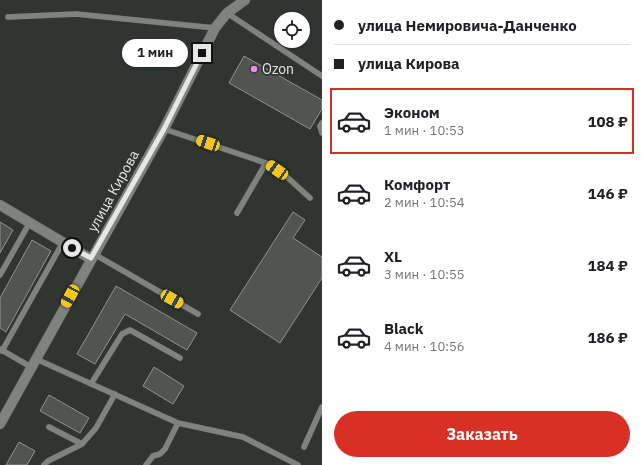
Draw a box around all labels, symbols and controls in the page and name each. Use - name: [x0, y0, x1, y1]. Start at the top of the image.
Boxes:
- map controls: [274, 12, 310, 48]
- button: locate: [274, 12, 310, 48]
- text: улица Немировича-Данченко: [358, 16, 577, 35]
- callout: 1 мин: [122, 39, 188, 67]
- text: 1 мин: [137, 44, 173, 61]
- route end: [193, 44, 211, 62]
- text: улица Кирова: [358, 54, 460, 73]
- place label: Ozon: [262, 60, 294, 78]
- marker: Ozon: [249, 64, 259, 74]
- icon: car: [336, 103, 372, 139]
- text: Эконом: [384, 103, 440, 122]
- text: 108 ₽: [588, 112, 628, 131]
- text: 1 мин · 10:53: [384, 122, 465, 139]
- car: [195, 133, 221, 153]
- street label: улица Кирова: [83, 147, 143, 235]
- car: [264, 158, 290, 182]
- icon: car: [336, 175, 372, 211]
- text: Комфорт: [384, 175, 450, 194]
- text: 146 ₽: [588, 184, 628, 203]
- text: 2 мин · 10:54: [384, 194, 465, 211]
- route start: [63, 239, 81, 257]
- icon: car: [336, 247, 372, 283]
- text: XL: [384, 247, 402, 266]
- text: 184 ₽: [588, 256, 628, 275]
- text: 3 мин · 10:55: [384, 266, 465, 283]
- car: [59, 283, 81, 309]
- car: [159, 288, 185, 310]
- icon: car: [336, 319, 372, 355]
- text: Black: [384, 319, 424, 338]
- text: 186 ₽: [588, 328, 628, 347]
- text: 4 мин · 10:56: [384, 338, 465, 355]
- button: Заказать: [334, 411, 630, 457]

